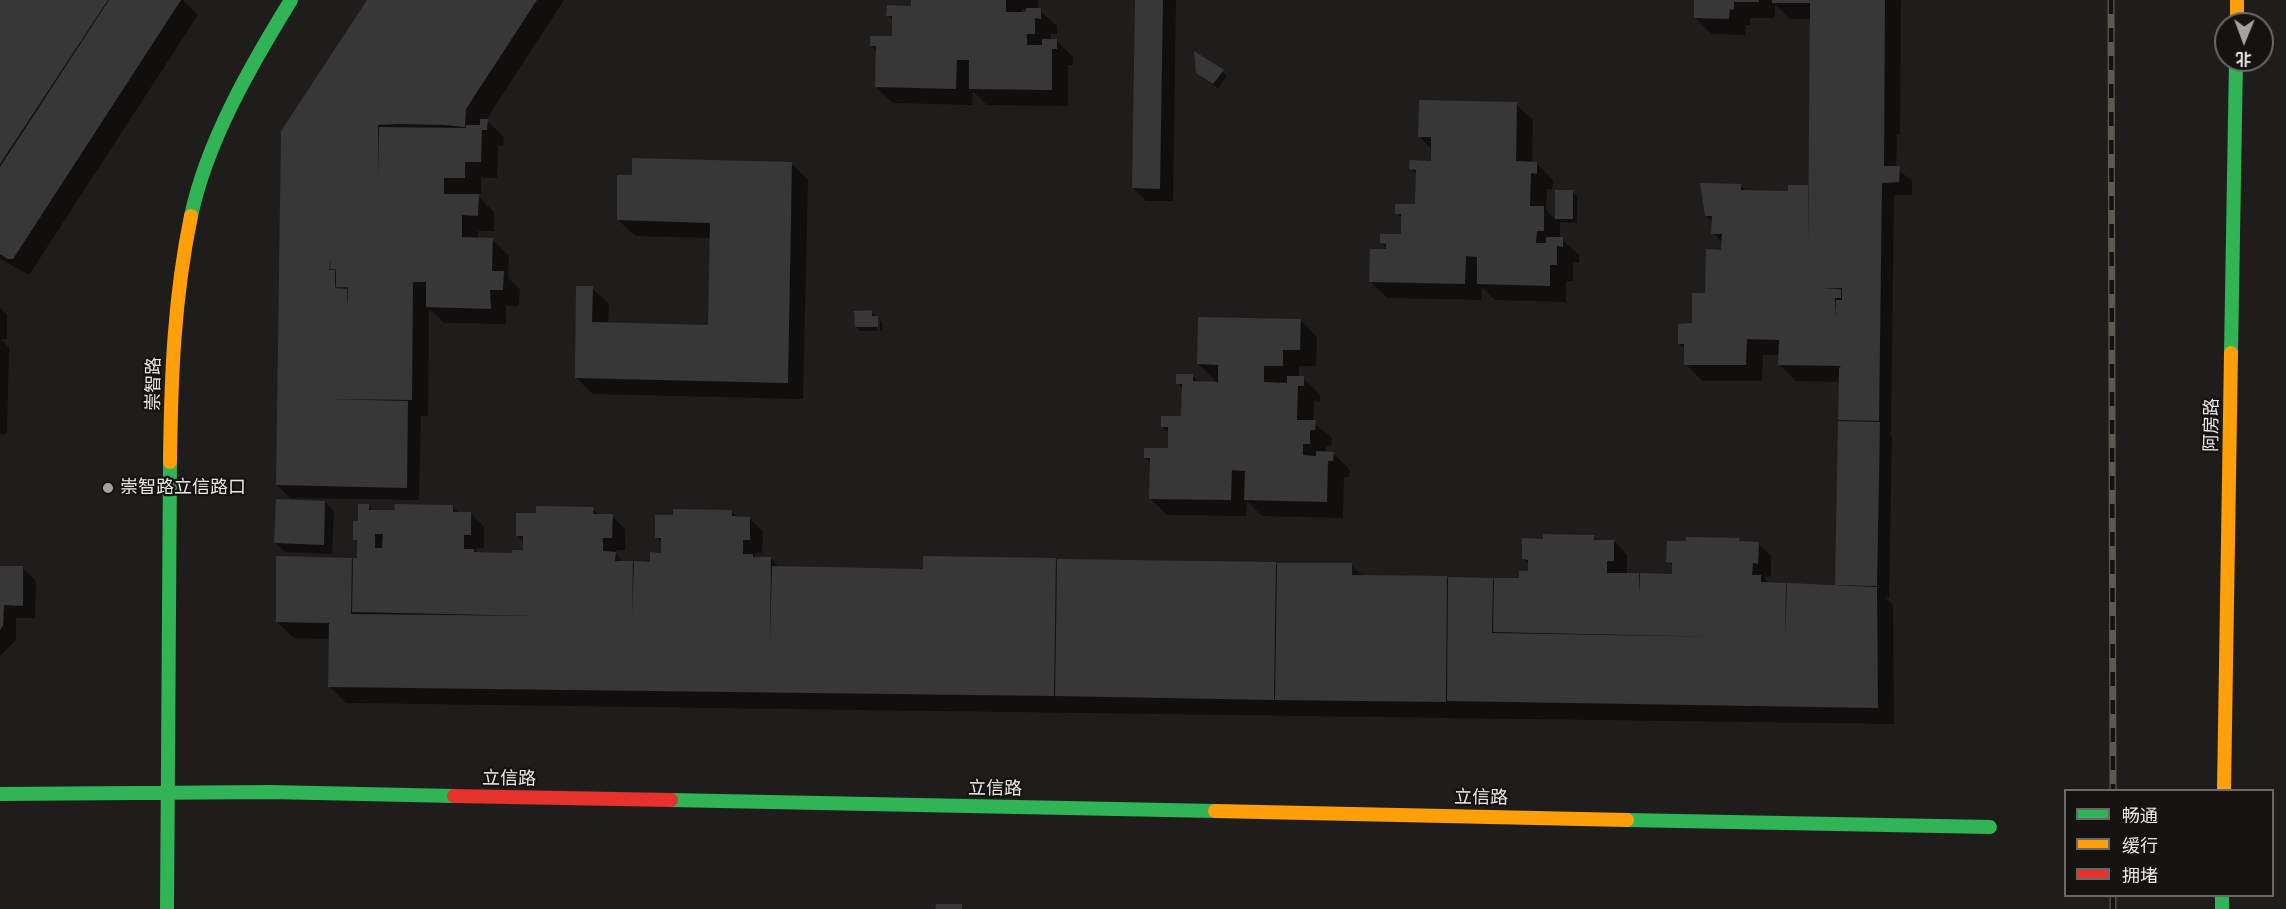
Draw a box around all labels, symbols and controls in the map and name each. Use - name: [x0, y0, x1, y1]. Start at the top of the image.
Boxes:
- north arrow: [2214, 12, 2274, 72]
- text: 北: [2236, 49, 2252, 68]
- street label: 崇智路: [143, 357, 165, 411]
- street label: 阿房路: [2201, 398, 2223, 452]
- place label: 崇智路立信路口: [120, 477, 246, 499]
- marker: 崇智路立信路口: [101, 481, 115, 495]
- street label: 立信路: [482, 768, 536, 790]
- street label: 立信路: [968, 778, 1022, 800]
- street label: 立信路: [1454, 787, 1508, 809]
- legend: [2064, 789, 2274, 897]
- text: 畅通: [2122, 805, 2158, 827]
- text: 缓行: [2122, 835, 2158, 857]
- text: 拥堵: [2122, 865, 2158, 887]

